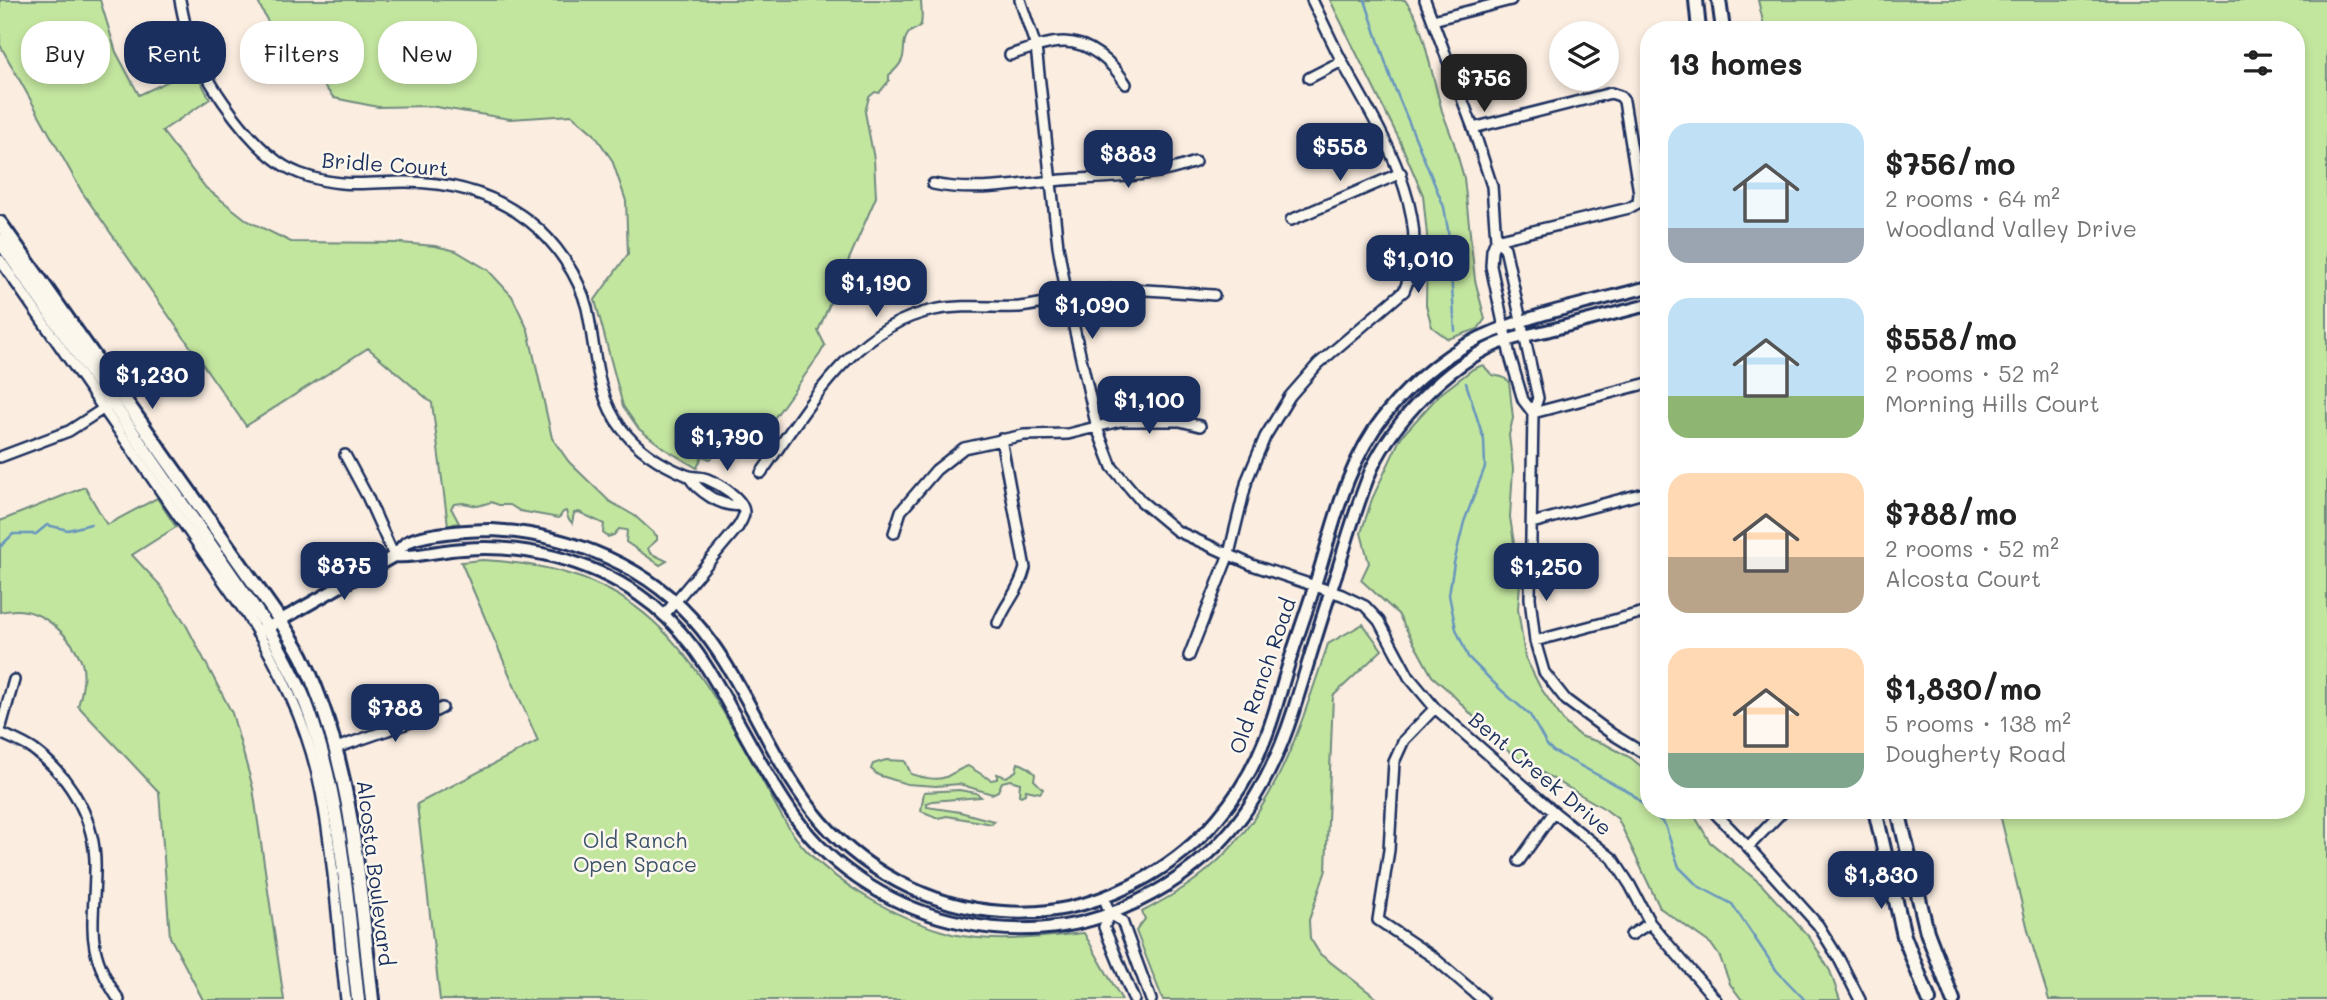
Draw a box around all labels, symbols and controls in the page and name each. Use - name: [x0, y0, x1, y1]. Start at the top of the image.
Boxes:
- chip: Buy: [21, 21, 110, 84]
- chip: Rent: [124, 21, 226, 84]
- chip: Filters: [240, 21, 364, 84]
- chip: New: [378, 21, 477, 84]
- map controls: [1549, 21, 1619, 91]
- button: layers: [1549, 21, 1619, 91]
- text: 13 homes: [1668, 43, 1803, 83]
- icon: filters: [2239, 44, 2277, 82]
- pin: $756: [1443, 54, 1525, 114]
- text: $756: [1457, 62, 1511, 92]
- pin: $558: [1299, 124, 1381, 183]
- pin: $883: [1087, 130, 1169, 190]
- text: $558: [1312, 131, 1368, 161]
- text: $883: [1100, 138, 1156, 168]
- text: $756/mo: [1885, 143, 2015, 183]
- street label: Bridle Court: [321, 146, 449, 181]
- icon: home: [1724, 151, 1808, 235]
- text: 2 rooms · 64 m²: [1885, 183, 2060, 213]
- text: Woodland Valley Drive: [1885, 213, 2137, 243]
- pin: $1,010: [1361, 236, 1475, 295]
- text: $1,010: [1382, 243, 1454, 273]
- pin: $1,190: [819, 260, 933, 319]
- text: $1,190: [841, 267, 911, 297]
- pin: $1,090: [1035, 282, 1149, 341]
- text: $1,090: [1055, 289, 1129, 319]
- text: $558/mo: [1885, 318, 2017, 358]
- icon: home: [1724, 326, 1808, 410]
- pin: $1,230: [95, 352, 209, 411]
- text: 2 rooms · 52 m²: [1885, 358, 2059, 388]
- text: $1,230: [116, 359, 188, 389]
- pin: $1,100: [1092, 376, 1206, 436]
- text: $1,100: [1113, 384, 1185, 414]
- text: Morning Hills Court: [1885, 388, 2100, 418]
- pin: $1,790: [670, 414, 784, 473]
- text: $1,790: [691, 421, 763, 451]
- text: $788/mo: [1885, 493, 2017, 533]
- icon: home: [1724, 501, 1808, 585]
- text: 2 rooms · 52 m²: [1885, 533, 2059, 563]
- pin: $875: [303, 542, 385, 602]
- pin: $1,250: [1489, 544, 1603, 603]
- text: $875: [317, 550, 371, 580]
- text: $1,250: [1510, 551, 1582, 581]
- text: Alcosta Court: [1885, 563, 2041, 593]
- street label: Old Ranch Road: [1222, 594, 1301, 757]
- text: $1,830/mo: [1885, 668, 2041, 708]
- icon: home: [1724, 676, 1808, 760]
- pin: $788: [354, 684, 436, 744]
- text: $788: [367, 692, 423, 722]
- street label: Bent Creek Drive: [1464, 705, 1618, 841]
- text: 5 rooms · 138 m²: [1885, 708, 2071, 738]
- text: Dougherty Road: [1885, 738, 2066, 768]
- street label: Alcosta Boulevard: [352, 778, 401, 967]
- park label: Old Ranch Open Space: [573, 826, 697, 877]
- pin: $1,830: [1824, 852, 1938, 911]
- text: $1,830: [1844, 859, 1918, 889]

